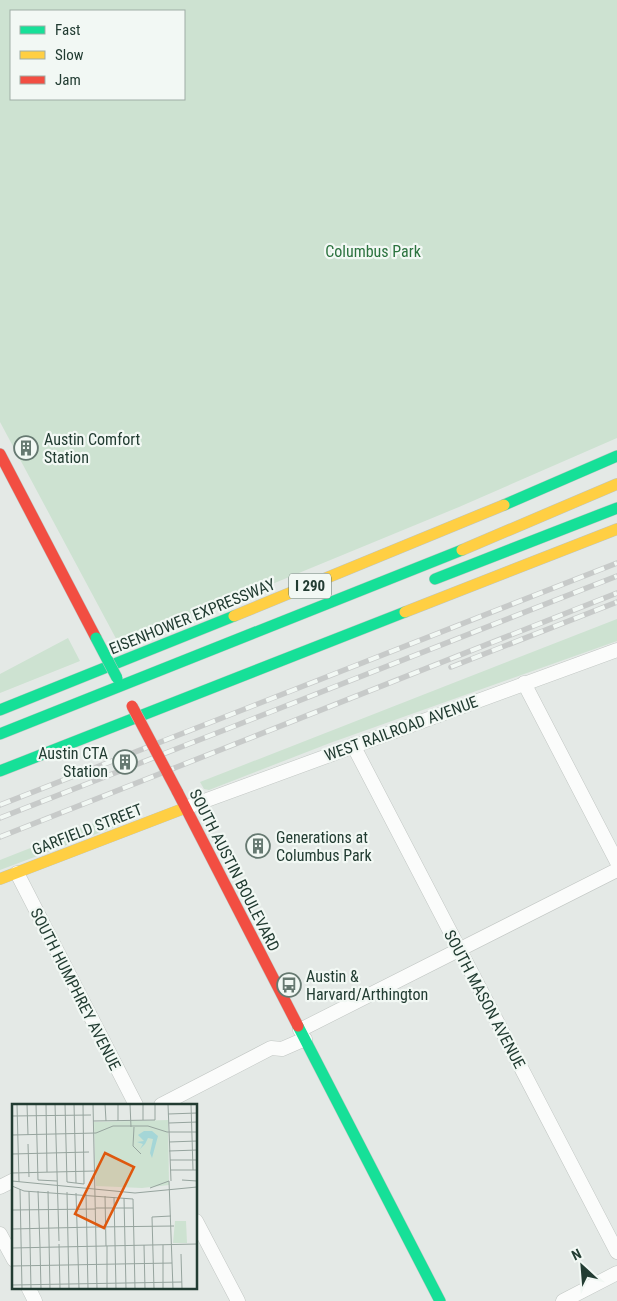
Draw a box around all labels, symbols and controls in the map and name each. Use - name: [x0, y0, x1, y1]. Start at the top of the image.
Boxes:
- legend: [10, 10, 185, 100]
- text: Fast: [55, 21, 80, 39]
- text: Slow: [55, 46, 84, 64]
- text: Jam: [55, 71, 81, 89]
- park label: Columbus Park: [325, 242, 422, 261]
- place label: Austin Comfort Station: [44, 430, 141, 467]
- building icon: Austin Comfort Station: [13, 435, 39, 461]
- street label: EISENHOWER EXPRESSWAY: [106, 574, 279, 658]
- road number: I 290: [289, 574, 331, 598]
- street label: WEST RAILROAD AVENUE: [322, 692, 480, 765]
- place label: Austin CTA Station: [38, 744, 108, 781]
- building icon: Austin CTA Station: [112, 749, 138, 775]
- street label: SOUTH AUSTIN BOULEVARD: [185, 786, 284, 954]
- street label: GARFIELD STREET: [29, 800, 145, 859]
- place label: Generations at Columbus Park: [276, 828, 372, 865]
- building icon: Generations at Columbus Park: [245, 833, 271, 859]
- street label: SOUTH HUMPHREY AVENUE: [26, 905, 125, 1074]
- street label: SOUTH MASON AVENUE: [440, 927, 529, 1072]
- place label: Austin & Harvard/Arthington: [306, 967, 428, 1004]
- bus stop icon: Austin & Harvard/Arthington: [276, 972, 302, 998]
- inset map: [12, 1104, 198, 1288]
- north arrow: [557, 1241, 607, 1291]
- text: N: [569, 1245, 584, 1263]

